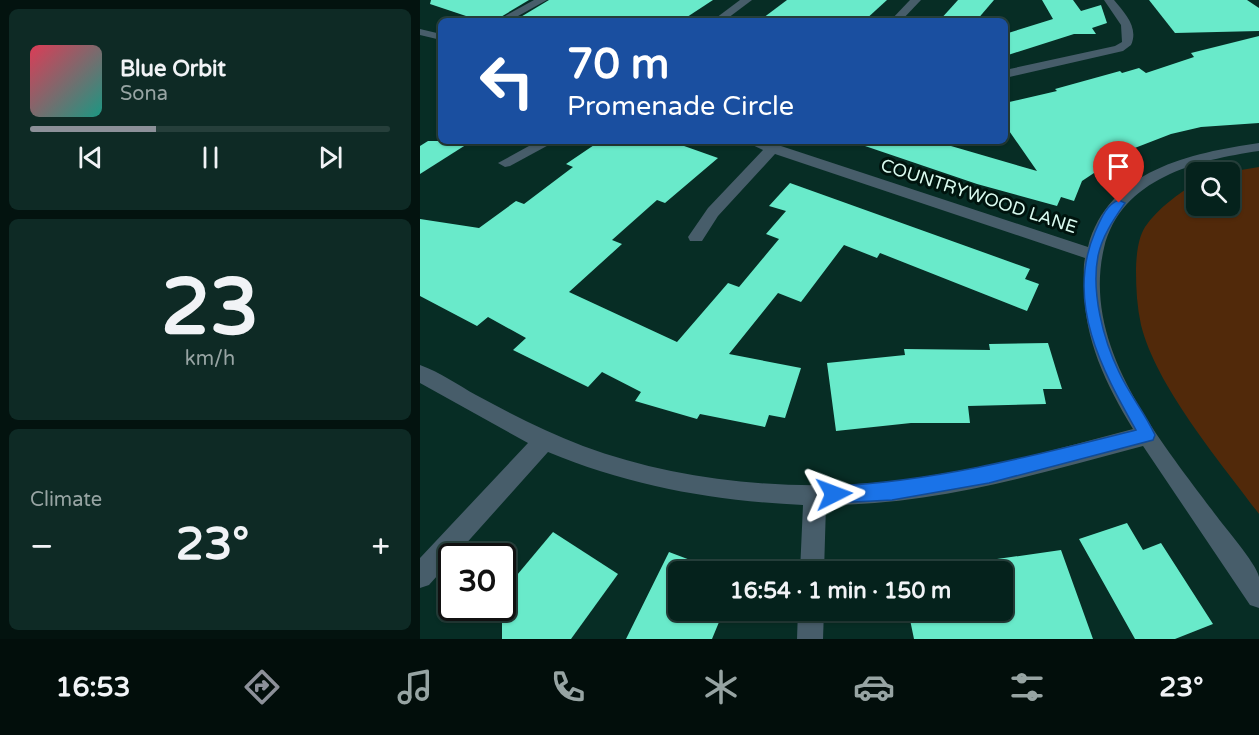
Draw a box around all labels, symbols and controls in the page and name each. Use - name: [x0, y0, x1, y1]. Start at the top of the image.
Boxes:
- text: 70 m: [567, 39, 669, 90]
- icon: left: [468, 42, 546, 120]
- text: Blue Orbit: [120, 56, 226, 82]
- text: Sona: [120, 82, 168, 106]
- text: Promenade Circle: [567, 90, 794, 123]
- icon: previous: [74, 141, 107, 174]
- icon: pause: [194, 141, 227, 174]
- icon: next: [314, 141, 347, 174]
- pin: [1093, 141, 1144, 203]
- icon: arrive: [1102, 150, 1135, 183]
- street label: COUNTRYWOOD LANE: [878, 154, 1080, 238]
- map controls: [1186, 162, 1240, 216]
- button: search: [1186, 162, 1240, 216]
- text: 23: [161, 261, 259, 355]
- text: km/h: [185, 347, 235, 371]
- position arrow: [802, 462, 866, 526]
- text: Climate: [30, 488, 102, 512]
- text: 23°: [176, 518, 249, 572]
- text: −: [30, 527, 54, 566]
- text: +: [371, 527, 390, 566]
- speed limit sign: 30: [438, 543, 516, 621]
- text: 16:54 · 1 min · 150 m: [730, 578, 951, 604]
- icon: directions: [241, 666, 283, 708]
- icon: music: [394, 666, 436, 708]
- icon: phone: [547, 666, 589, 708]
- icon: climate: [700, 666, 742, 708]
- icon: car: [853, 666, 895, 708]
- icon: filters: [1006, 666, 1048, 708]
- text: 16:53: [56, 671, 130, 704]
- text: 23°: [1159, 671, 1203, 704]

